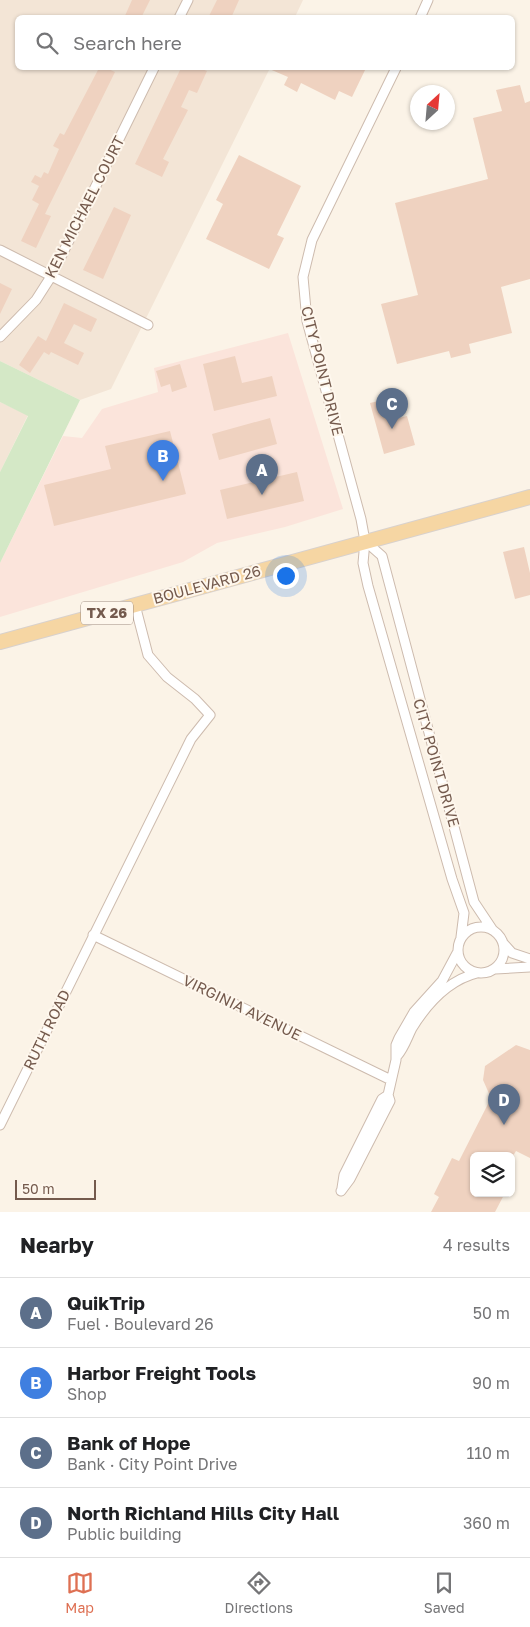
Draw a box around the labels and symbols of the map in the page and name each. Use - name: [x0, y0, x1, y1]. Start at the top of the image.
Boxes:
- north arrow: [410, 85, 455, 130]
- street label: KEN MICHAEL COURT: [40, 133, 128, 281]
- street label: CITY POINT DRIVE: [298, 304, 348, 437]
- pin: C: [376, 388, 408, 429]
- pin: B: [147, 440, 179, 481]
- pin: A: [246, 454, 278, 495]
- street label: BOULEVARD 26: [151, 561, 263, 607]
- your location: [273, 563, 299, 589]
- road number: TX 26: [81, 602, 133, 624]
- street label: CITY POINT DRIVE: [410, 696, 464, 829]
- street label: VIRGINIA AVENUE: [180, 971, 305, 1044]
- street label: RUTH ROAD: [19, 987, 73, 1073]
- pin: D: [488, 1084, 520, 1125]
- scale bar: [15, 1177, 96, 1200]

